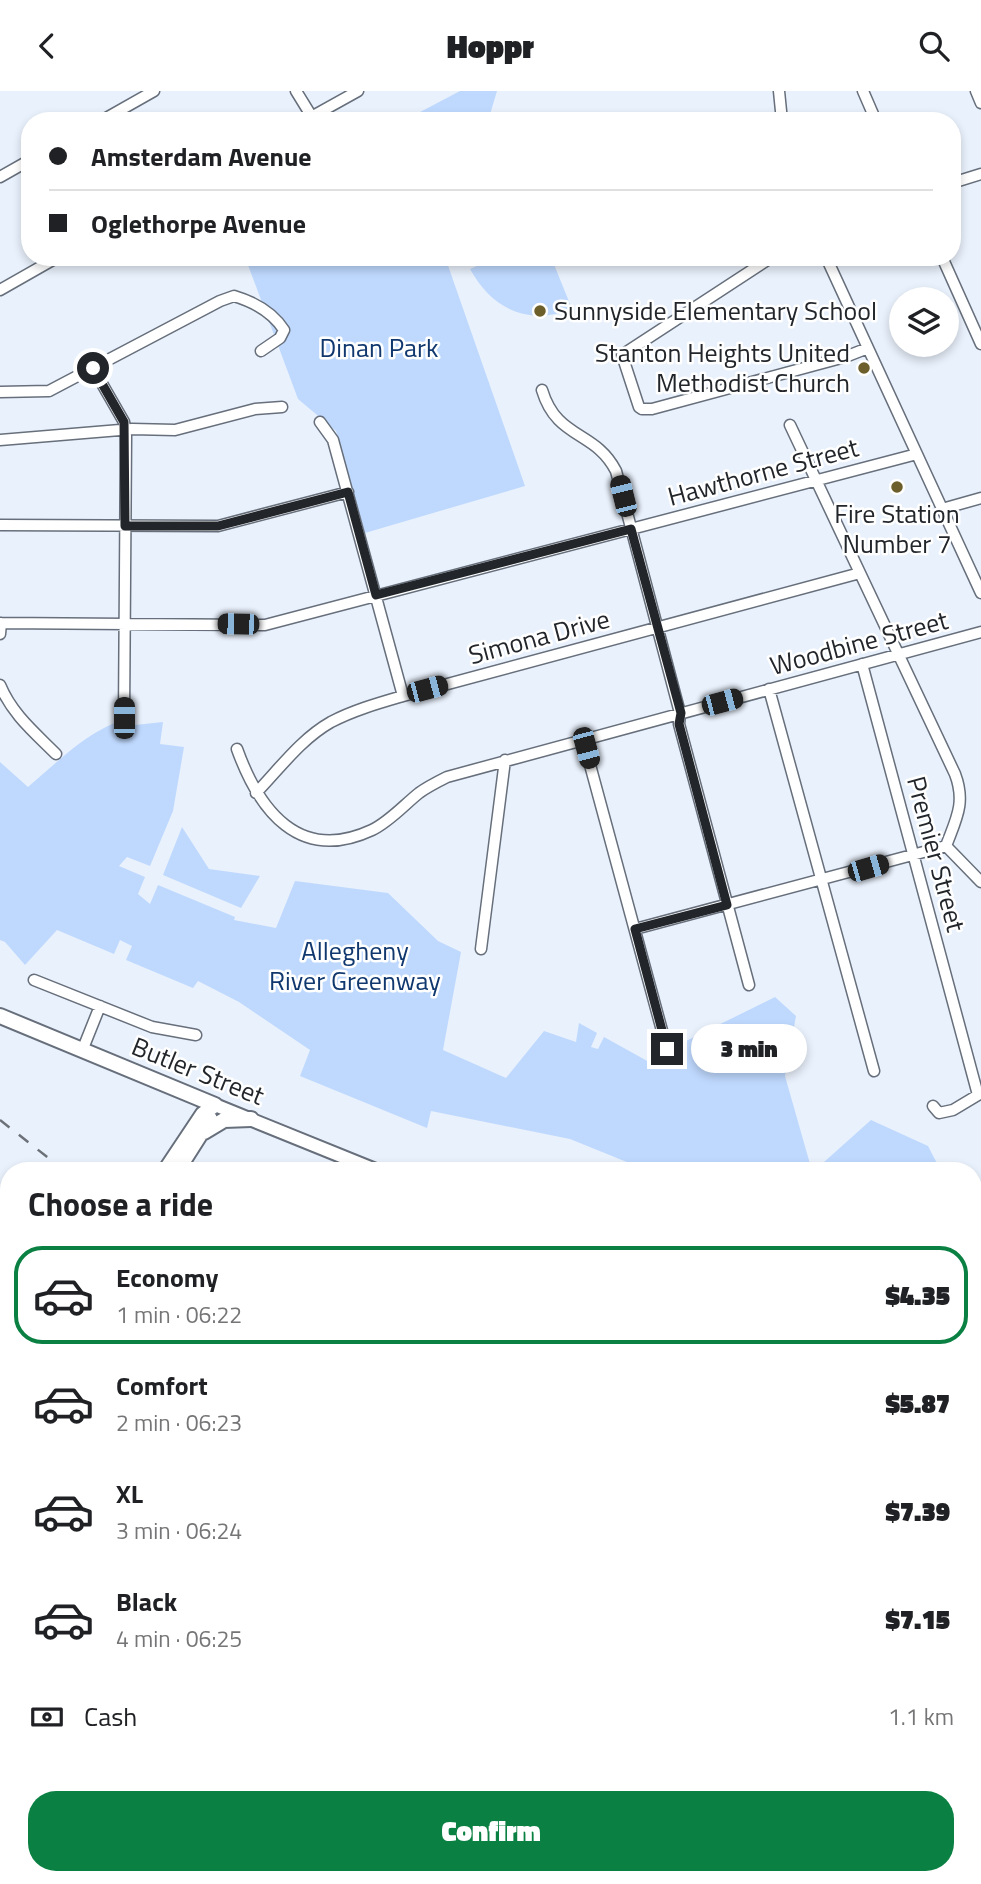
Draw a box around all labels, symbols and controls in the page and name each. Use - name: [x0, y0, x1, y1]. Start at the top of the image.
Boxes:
- text: Hoppr: [447, 22, 534, 70]
- icon: back: [28, 27, 66, 65]
- icon: search: [915, 27, 953, 65]
- text: Amsterdam Avenue: [91, 137, 312, 176]
- text: Oglethorpe Avenue: [91, 204, 306, 243]
- map controls: [889, 287, 959, 357]
- button: layers: [889, 287, 959, 357]
- place label: Sunnyside Elementary School: [554, 291, 877, 330]
- marker: Sunnyside Elementary School: [532, 303, 548, 319]
- park label: Dinan Park: [320, 328, 438, 367]
- place label: Stanton Heights United Methodist Church: [595, 333, 850, 402]
- route start: [77, 352, 109, 384]
- marker: Stanton Heights United Methodist Church: [856, 360, 872, 376]
- street label: Hawthorne Street: [663, 427, 863, 516]
- car: [608, 473, 639, 519]
- marker: Fire Station Number 7: [889, 479, 905, 495]
- place label: Fire Station Number 7: [834, 494, 960, 563]
- street label: Simona Drive: [464, 599, 614, 674]
- street label: Woodbine Street: [765, 600, 952, 685]
- car: [217, 613, 260, 635]
- car: [404, 673, 451, 705]
- car: [699, 686, 746, 718]
- car: [114, 697, 135, 739]
- car: [571, 725, 602, 771]
- street label: Premier Street: [897, 772, 976, 936]
- car: [845, 852, 892, 884]
- park label: Allegheny River Greenway: [269, 931, 441, 1000]
- callout: 3 min: [692, 1025, 807, 1073]
- street label: Butler Street: [126, 1026, 270, 1115]
- text: 3 min: [720, 1031, 778, 1066]
- route end: [651, 1033, 683, 1065]
- text: Choose a ride: [28, 1180, 213, 1228]
- text: Economy: [116, 1258, 218, 1297]
- icon: car: [32, 1264, 95, 1327]
- text: $4.35: [885, 1276, 950, 1315]
- text: 1 min · 06:22: [116, 1297, 242, 1332]
- text: Comfort: [116, 1366, 208, 1405]
- icon: car: [32, 1372, 95, 1435]
- text: $5.87: [885, 1384, 950, 1423]
- text: 2 min · 06:23: [116, 1405, 242, 1440]
- text: XL: [116, 1474, 143, 1513]
- icon: car: [32, 1480, 95, 1543]
- text: $7.39: [885, 1492, 950, 1531]
- text: 3 min · 06:24: [116, 1513, 242, 1548]
- text: Black: [116, 1582, 177, 1621]
- icon: car: [32, 1588, 95, 1651]
- text: $7.15: [885, 1600, 950, 1639]
- text: 4 min · 06:25: [116, 1621, 242, 1656]
- text: Cash: [84, 1697, 137, 1736]
- icon: cash: [28, 1698, 66, 1736]
- text: 1.1 km: [888, 1699, 954, 1734]
- button: Confirm: [28, 1791, 954, 1871]

